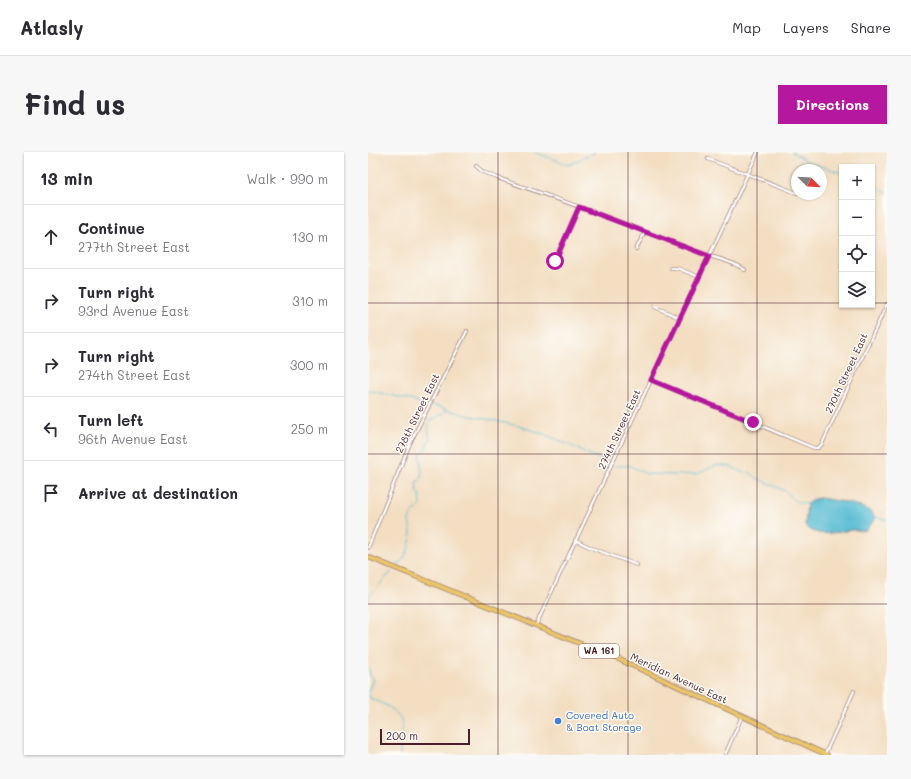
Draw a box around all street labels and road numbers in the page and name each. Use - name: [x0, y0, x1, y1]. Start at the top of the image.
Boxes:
- street label: 270th Street East: [821, 331, 871, 415]
- street label: 278th Street East: [392, 371, 442, 455]
- street label: 274th Street East: [594, 387, 644, 471]
- road number: WA 161: [579, 644, 619, 658]
- street label: Meridian Avenue East: [628, 649, 730, 707]

